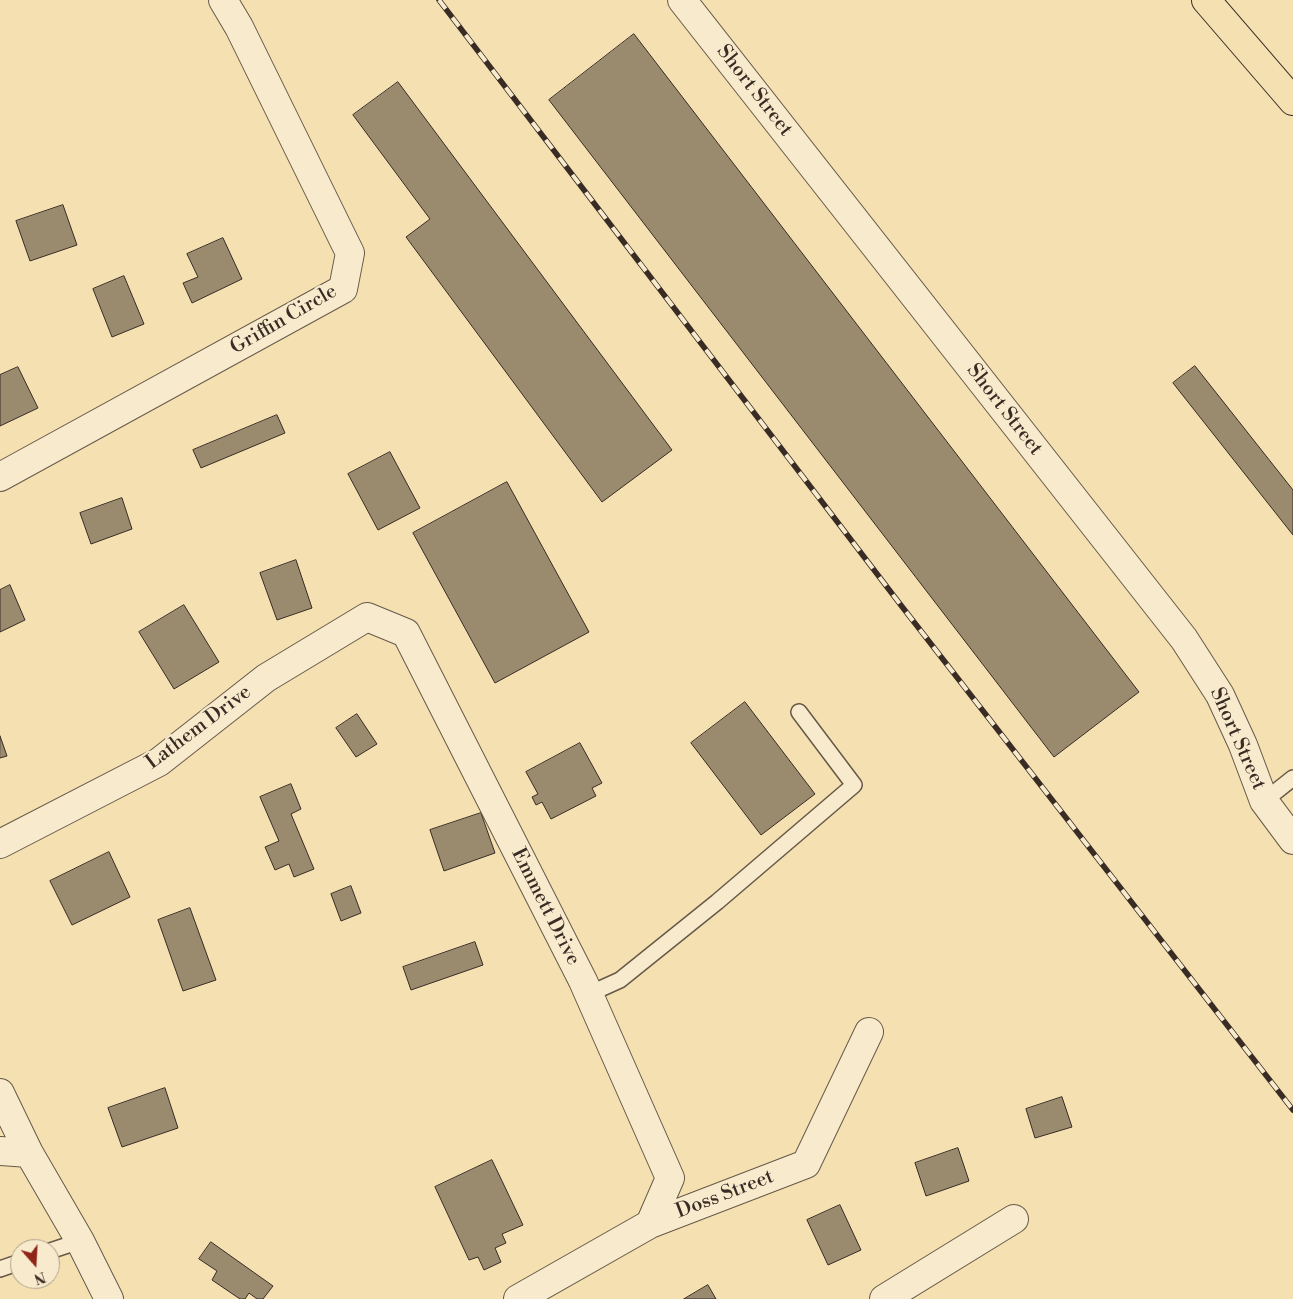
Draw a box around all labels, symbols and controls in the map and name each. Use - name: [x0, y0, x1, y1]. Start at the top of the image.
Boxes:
- street label: Short Street: [711, 41, 797, 141]
- street label: Griffin Circle: [226, 280, 342, 360]
- street label: Short Street: [961, 360, 1047, 460]
- street label: Lathem Drive: [142, 681, 256, 775]
- street label: Short Street: [1204, 684, 1270, 794]
- street label: Emmett Drive: [505, 844, 585, 970]
- street label: Doss Street: [673, 1165, 777, 1225]
- north arrow: [10, 1239, 60, 1289]
- text: N: [31, 1267, 48, 1288]

